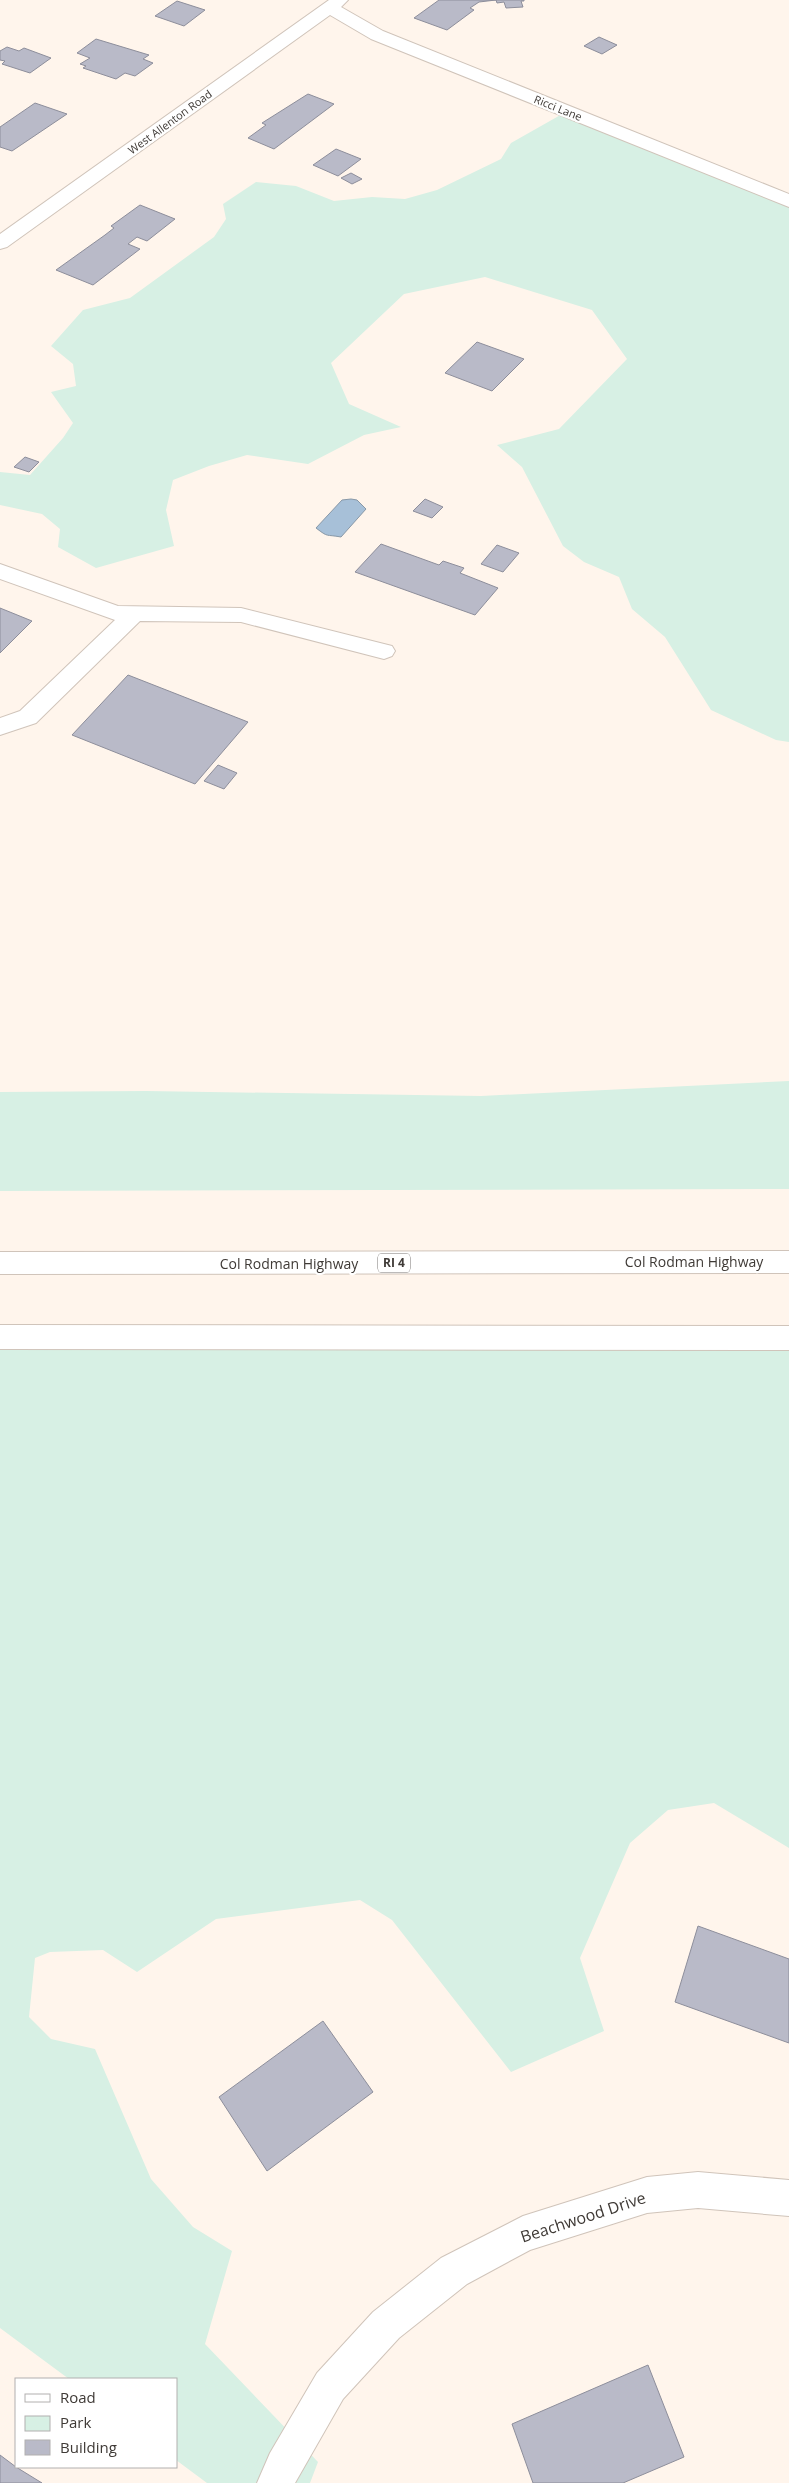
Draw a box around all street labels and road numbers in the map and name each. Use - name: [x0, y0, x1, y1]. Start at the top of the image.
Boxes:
- street label: West Allenton Road: [125, 86, 215, 157]
- street label: Ricci Lane: [532, 91, 584, 124]
- street label: Col Rodman Highway: [625, 1252, 764, 1271]
- street label: Col Rodman Highway: [220, 1254, 359, 1273]
- road number: RI 4: [378, 1254, 410, 1272]
- street label: Beachwood Drive: [518, 2186, 648, 2248]

